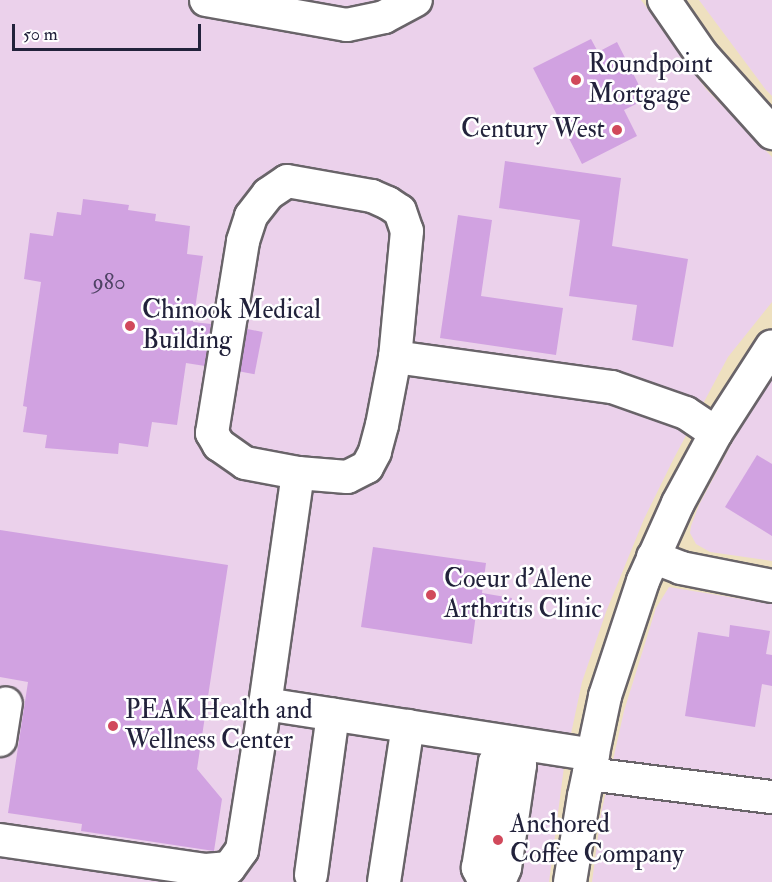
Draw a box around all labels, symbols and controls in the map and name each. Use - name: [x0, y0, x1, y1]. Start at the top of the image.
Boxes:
- scale bar: [15, 12, 204, 50]
- text: 50 m: [23, 23, 58, 46]
- place label: Roundpoint Mortgage: [588, 49, 713, 110]
- marker: Roundpoint Mortgage: [569, 73, 583, 87]
- place label: Century West: [461, 114, 605, 146]
- marker: Century West: [610, 123, 624, 137]
- house number: 980: [93, 270, 125, 296]
- place label: Chinook Medical Building: [142, 295, 321, 356]
- marker: Chinook Medical Building: [123, 319, 137, 333]
- place label: Coeur d'Alene Arthritis Clinic: [444, 564, 602, 626]
- marker: Coeur d'Alene Arthritis Clinic: [422, 586, 440, 604]
- place label: PEAK Health and Wellness Center: [125, 695, 313, 756]
- marker: PEAK Health and Wellness Center: [106, 719, 120, 733]
- place label: Anchored Coffee Company: [510, 809, 684, 870]
- marker: Anchored Coffee Company: [491, 833, 505, 847]

